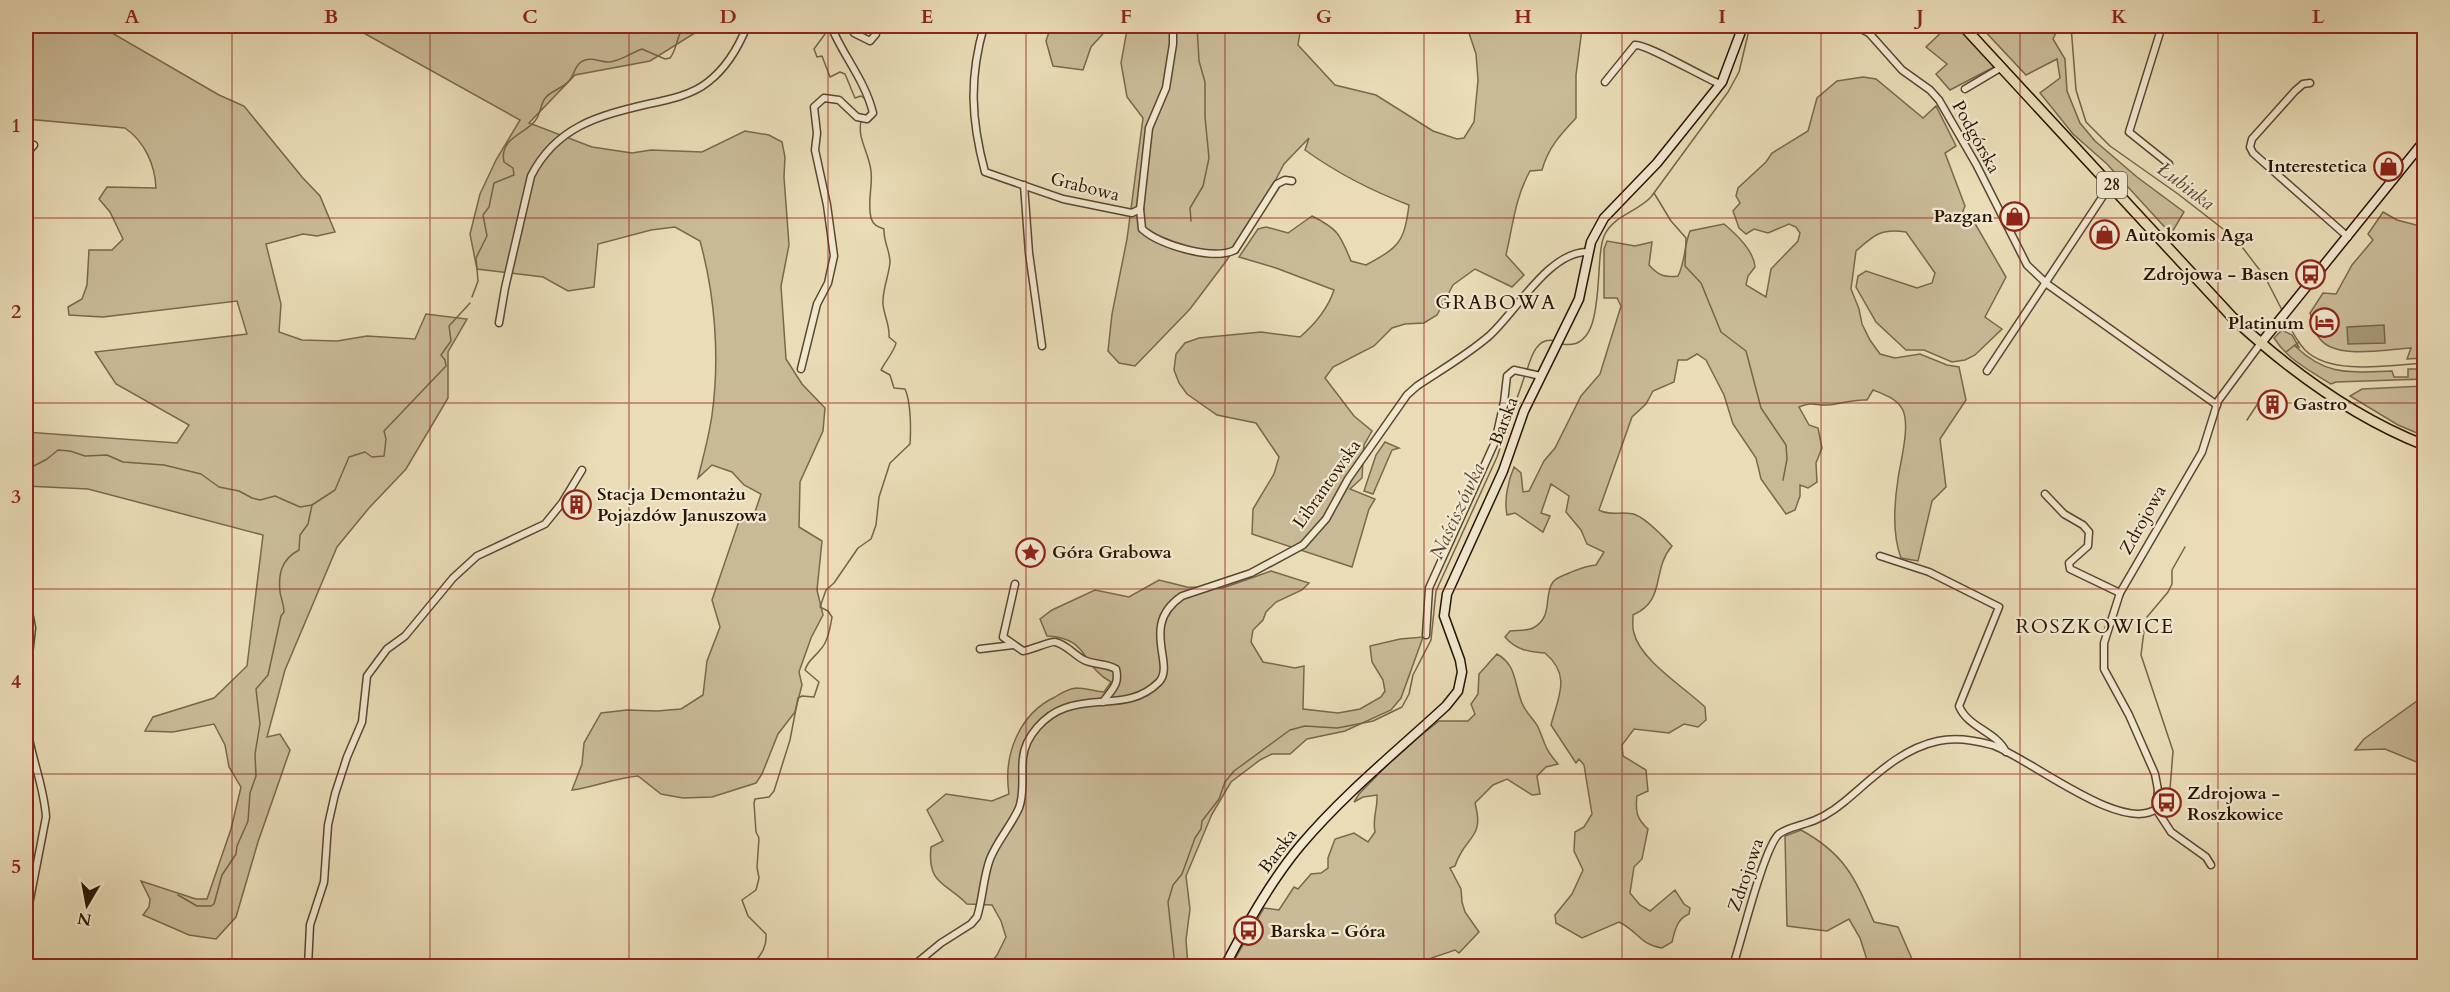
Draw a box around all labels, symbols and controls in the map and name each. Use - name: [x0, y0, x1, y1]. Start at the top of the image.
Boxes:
- text: A: [124, 3, 140, 30]
- text: B: [324, 3, 338, 30]
- text: C: [522, 3, 538, 30]
- text: D: [719, 3, 737, 30]
- text: E: [921, 3, 933, 30]
- text: F: [1120, 3, 1132, 30]
- text: G: [1316, 3, 1332, 30]
- text: H: [1514, 3, 1532, 30]
- text: I: [1718, 3, 1726, 30]
- text: J: [1913, 3, 1924, 30]
- text: K: [2111, 3, 2128, 30]
- text: L: [2312, 3, 2325, 30]
- street label: Podgórska: [1946, 96, 2006, 178]
- text: 1: [11, 112, 21, 139]
- shop icon: Interestetica: [2372, 150, 2404, 182]
- place label: Interestetica: [2267, 154, 2367, 179]
- water label: Łubinka: [2152, 155, 2220, 217]
- street label: Grabowa: [1048, 166, 1122, 208]
- road number: 28: [2097, 172, 2127, 198]
- shop icon: Pazgan: [1998, 200, 2030, 232]
- place label: Pazgan: [1933, 204, 1993, 229]
- shop icon: Autokomis Aga: [2088, 219, 2120, 251]
- place label: Autokomis Aga: [2125, 223, 2254, 248]
- bus stop icon: Zdrojowa - Basen: [2294, 258, 2326, 290]
- place label: Zdrojowa - Basen: [2143, 262, 2289, 287]
- district label: GRABOWA: [1435, 289, 1557, 316]
- text: 2: [11, 298, 21, 325]
- hotel icon: Platinum: [2309, 307, 2341, 339]
- place label: Platinum: [2228, 311, 2304, 336]
- building icon: Gastro: [2256, 388, 2288, 420]
- place label: Gastro: [2293, 392, 2347, 417]
- street label: Barska: [1483, 393, 1525, 449]
- street label: Librantowska: [1287, 434, 1367, 534]
- water label: Naściszówka: [1423, 458, 1491, 564]
- street label: Zdrojowa: [2114, 481, 2172, 559]
- place label: Stacja Demontażu Pojazdów Januszowa: [597, 482, 767, 528]
- text: 3: [11, 483, 21, 510]
- building icon: Stacja Demontażu Pojazdów Januszowa: [560, 488, 592, 520]
- place icon: Góra Grabowa: [1015, 536, 1047, 568]
- place label: Góra Grabowa: [1052, 540, 1172, 565]
- district label: ROSZKOWICE: [2015, 613, 2175, 640]
- text: 4: [11, 668, 21, 695]
- place label: Zdrojowa - Roszkowice: [2187, 781, 2284, 827]
- bus stop icon: Zdrojowa - Roszkowice: [2150, 787, 2182, 819]
- street label: Barska: [1253, 823, 1303, 878]
- street label: Zdrojowa: [1722, 835, 1770, 915]
- text: 5: [11, 853, 21, 880]
- north arrow: [57, 875, 117, 935]
- text: N: [76, 907, 93, 931]
- bus stop icon: Barska - Góra: [1233, 915, 1265, 947]
- place label: Barska - Góra: [1270, 919, 1386, 944]

